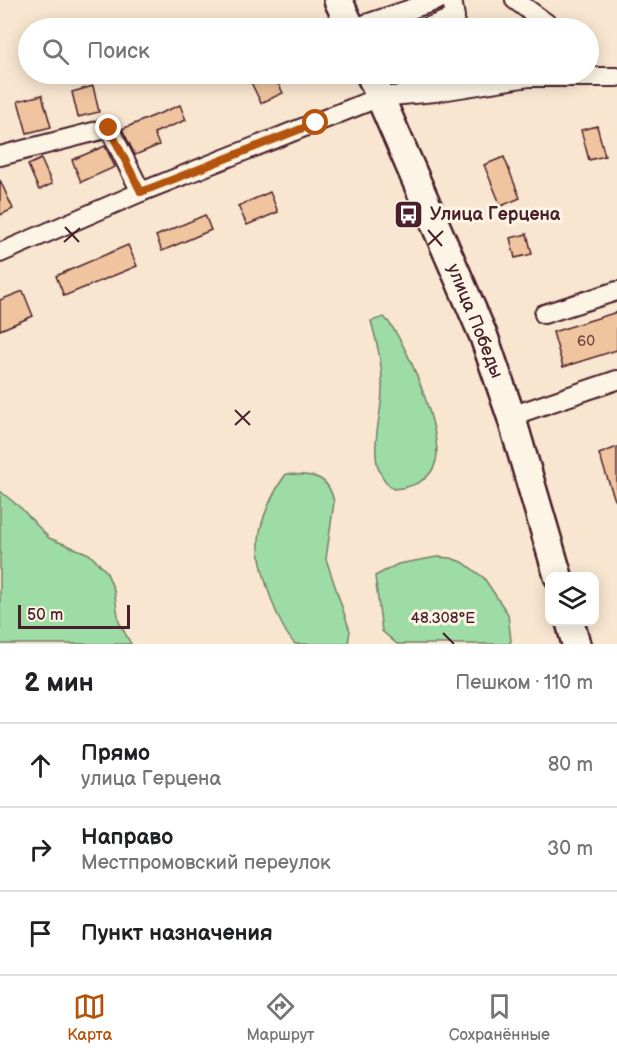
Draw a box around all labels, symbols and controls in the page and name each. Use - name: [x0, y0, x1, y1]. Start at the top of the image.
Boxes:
- search box: [18, 18, 599, 84]
- icon: search: [39, 35, 72, 68]
- text: Поиск: [87, 38, 150, 65]
- route start: [302, 109, 328, 135]
- route end: [95, 114, 121, 140]
- bus stop icon: Улица Герцена: [393, 198, 425, 230]
- place label: Улица Герцена: [430, 204, 561, 225]
- street label: улица Победы: [443, 261, 507, 381]
- house number: 60: [577, 332, 595, 351]
- map controls: [545, 572, 599, 626]
- button: layers: [545, 572, 599, 626]
- scale bar: [18, 602, 130, 630]
- text: 50 m: [27, 606, 63, 625]
- text: 48.308°E: [411, 609, 475, 628]
- text: 2 мин: [24, 668, 94, 699]
- text: Пешком · 110 m: [455, 671, 593, 695]
- text: Прямо: [81, 740, 150, 767]
- icon: ahead: [24, 749, 57, 782]
- text: 80 m: [548, 753, 593, 777]
- text: улица Герцена: [81, 767, 221, 791]
- text: Направо: [81, 824, 173, 851]
- icon: right: [24, 833, 57, 866]
- text: 30 m: [547, 837, 593, 861]
- text: Местпромовский переулок: [81, 851, 331, 875]
- icon: arrive: [24, 917, 57, 950]
- text: Пункт назначения: [81, 920, 273, 947]
- tab: Карта: [67, 990, 112, 1045]
- tab: Маршрут: [246, 990, 315, 1045]
- tab: Сохранённые: [449, 990, 550, 1045]

